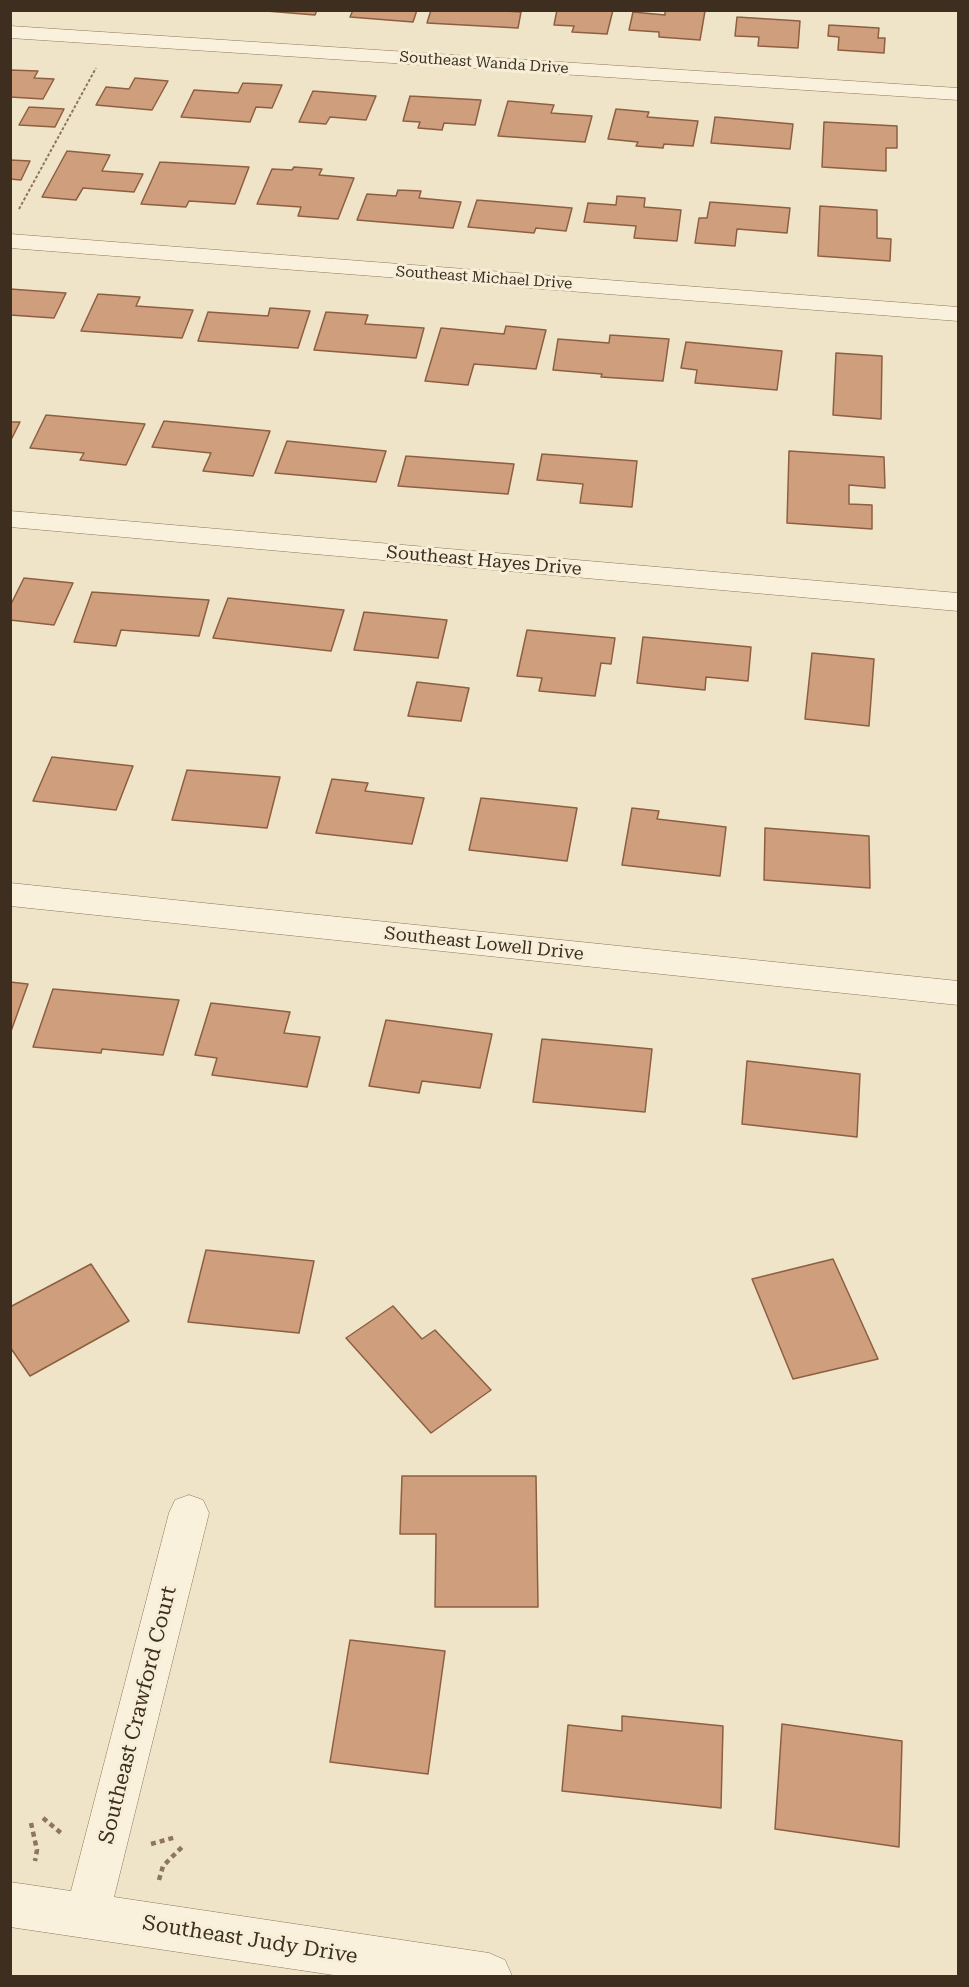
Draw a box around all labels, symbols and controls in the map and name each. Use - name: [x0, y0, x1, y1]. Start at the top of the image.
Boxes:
- street label: Southeast Wanda Drive: [399, 48, 569, 78]
- street label: Southeast Michael Drive: [395, 263, 573, 293]
- street label: Southeast Hayes Drive: [386, 542, 582, 580]
- street label: Southeast Lowell Drive: [383, 923, 585, 965]
- street label: Southeast Crawford Court: [94, 1584, 182, 1846]
- street label: Southeast Judy Drive: [141, 1911, 359, 1969]

